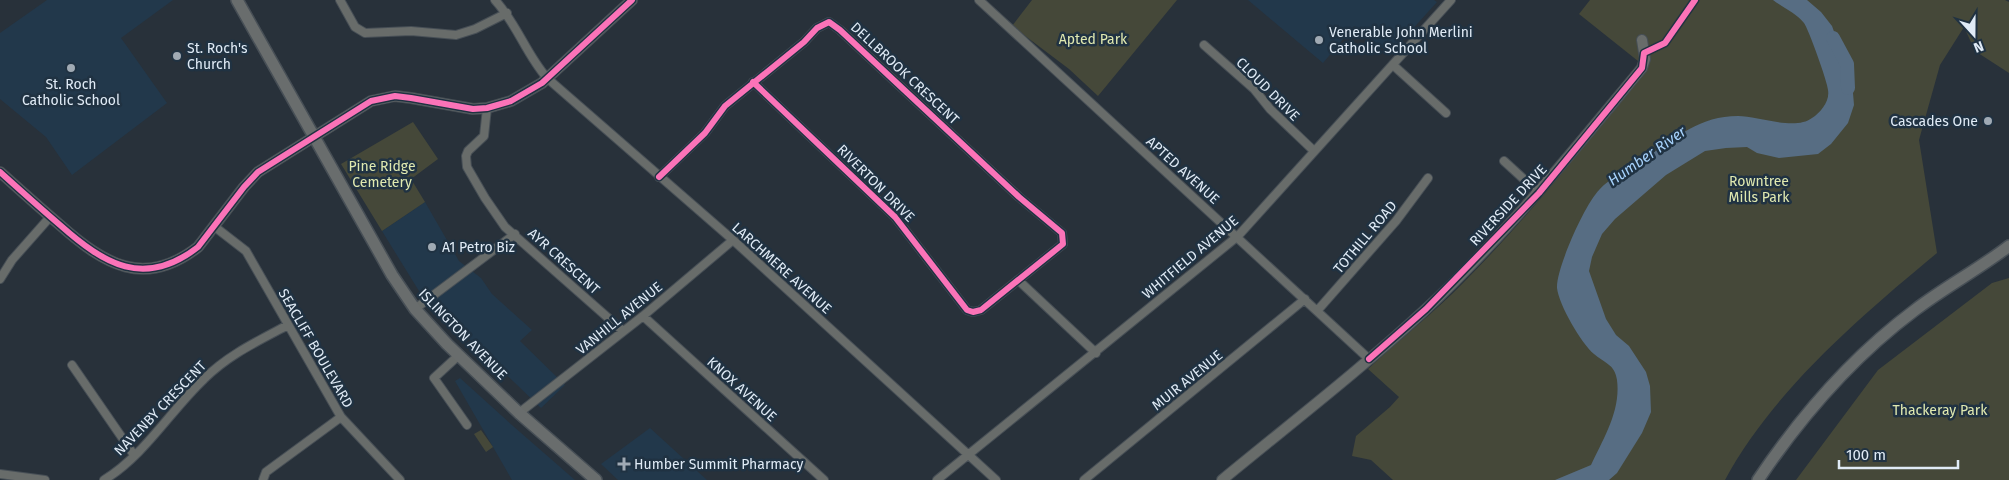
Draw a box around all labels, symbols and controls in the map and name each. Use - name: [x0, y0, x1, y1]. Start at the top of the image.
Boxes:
- north arrow: [1949, 10, 1999, 60]
- street label: DELLBROOK CRESCENT: [847, 19, 963, 129]
- place label: Venerable John Merlini Catholic School: [1329, 24, 1473, 57]
- park label: Apted Park: [1059, 31, 1128, 48]
- marker: Venerable John Merlini Catholic School: [1313, 34, 1325, 46]
- text: N: [1971, 37, 1986, 56]
- place label: St. Roch's Church: [187, 40, 248, 73]
- marker: St. Roch's Church: [171, 50, 183, 62]
- street label: CLOUD DRIVE: [1232, 54, 1303, 125]
- marker: St. Roch Catholic School: [65, 62, 77, 74]
- place label: St. Roch Catholic School: [22, 76, 120, 109]
- place label: Cascades One: [1890, 113, 1978, 130]
- marker: Cascades One: [1982, 115, 1994, 127]
- water label: Humber River: [1604, 122, 1691, 190]
- street label: APTED AVENUE: [1143, 133, 1223, 208]
- street label: RIVERTON DRIVE: [833, 141, 918, 226]
- park label: Pine Ridge Cemetery: [348, 158, 416, 191]
- street label: RIVERSIDE DRIVE: [1466, 161, 1550, 250]
- park label: Rowntree Mills Park: [1729, 173, 1790, 206]
- street label: TOTHILL ROAD: [1330, 198, 1401, 277]
- street label: WHITFIELD AVENUE: [1139, 212, 1242, 302]
- street label: LARCHMERE AVENUE: [728, 219, 835, 318]
- street label: AYR CRESCENT: [524, 225, 604, 299]
- place label: A1 Petro Biz: [442, 239, 515, 256]
- marker: A1 Petro Biz: [426, 241, 438, 253]
- street label: VANHILL AVENUE: [573, 278, 666, 358]
- street label: ISLINGTON AVENUE: [415, 285, 510, 383]
- street label: SEACLIFF BOULEVARD: [275, 286, 357, 411]
- street label: MUIR AVENUE: [1149, 347, 1226, 414]
- street label: KNOX AVENUE: [703, 354, 780, 425]
- street label: NAVENBY CRESCENT: [111, 357, 210, 459]
- park label: Thackeray Park: [1893, 402, 1988, 419]
- scale bar: [1839, 438, 1958, 470]
- text: 100 m: [1846, 446, 1886, 464]
- place label: Humber Summit Pharmacy: [634, 456, 804, 473]
- marker: Humber Summit Pharmacy: [618, 458, 630, 470]

